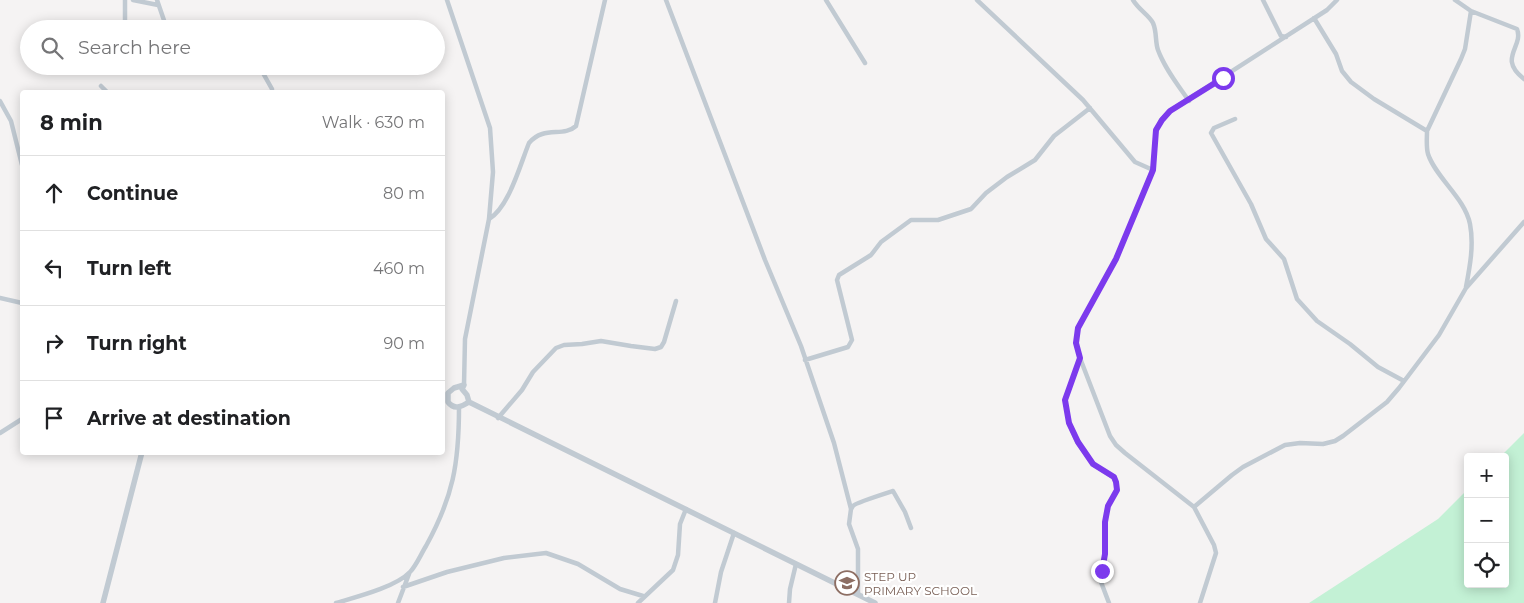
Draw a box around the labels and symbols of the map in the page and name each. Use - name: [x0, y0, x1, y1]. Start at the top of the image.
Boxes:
- route start: [1212, 67, 1235, 90]
- route end: [1091, 560, 1114, 583]
- place label: STEP UP PRIMARY SCHOOL: [864, 569, 977, 598]
- school or university icon: STEP UP PRIMARY SCHOOL: [834, 570, 860, 596]

